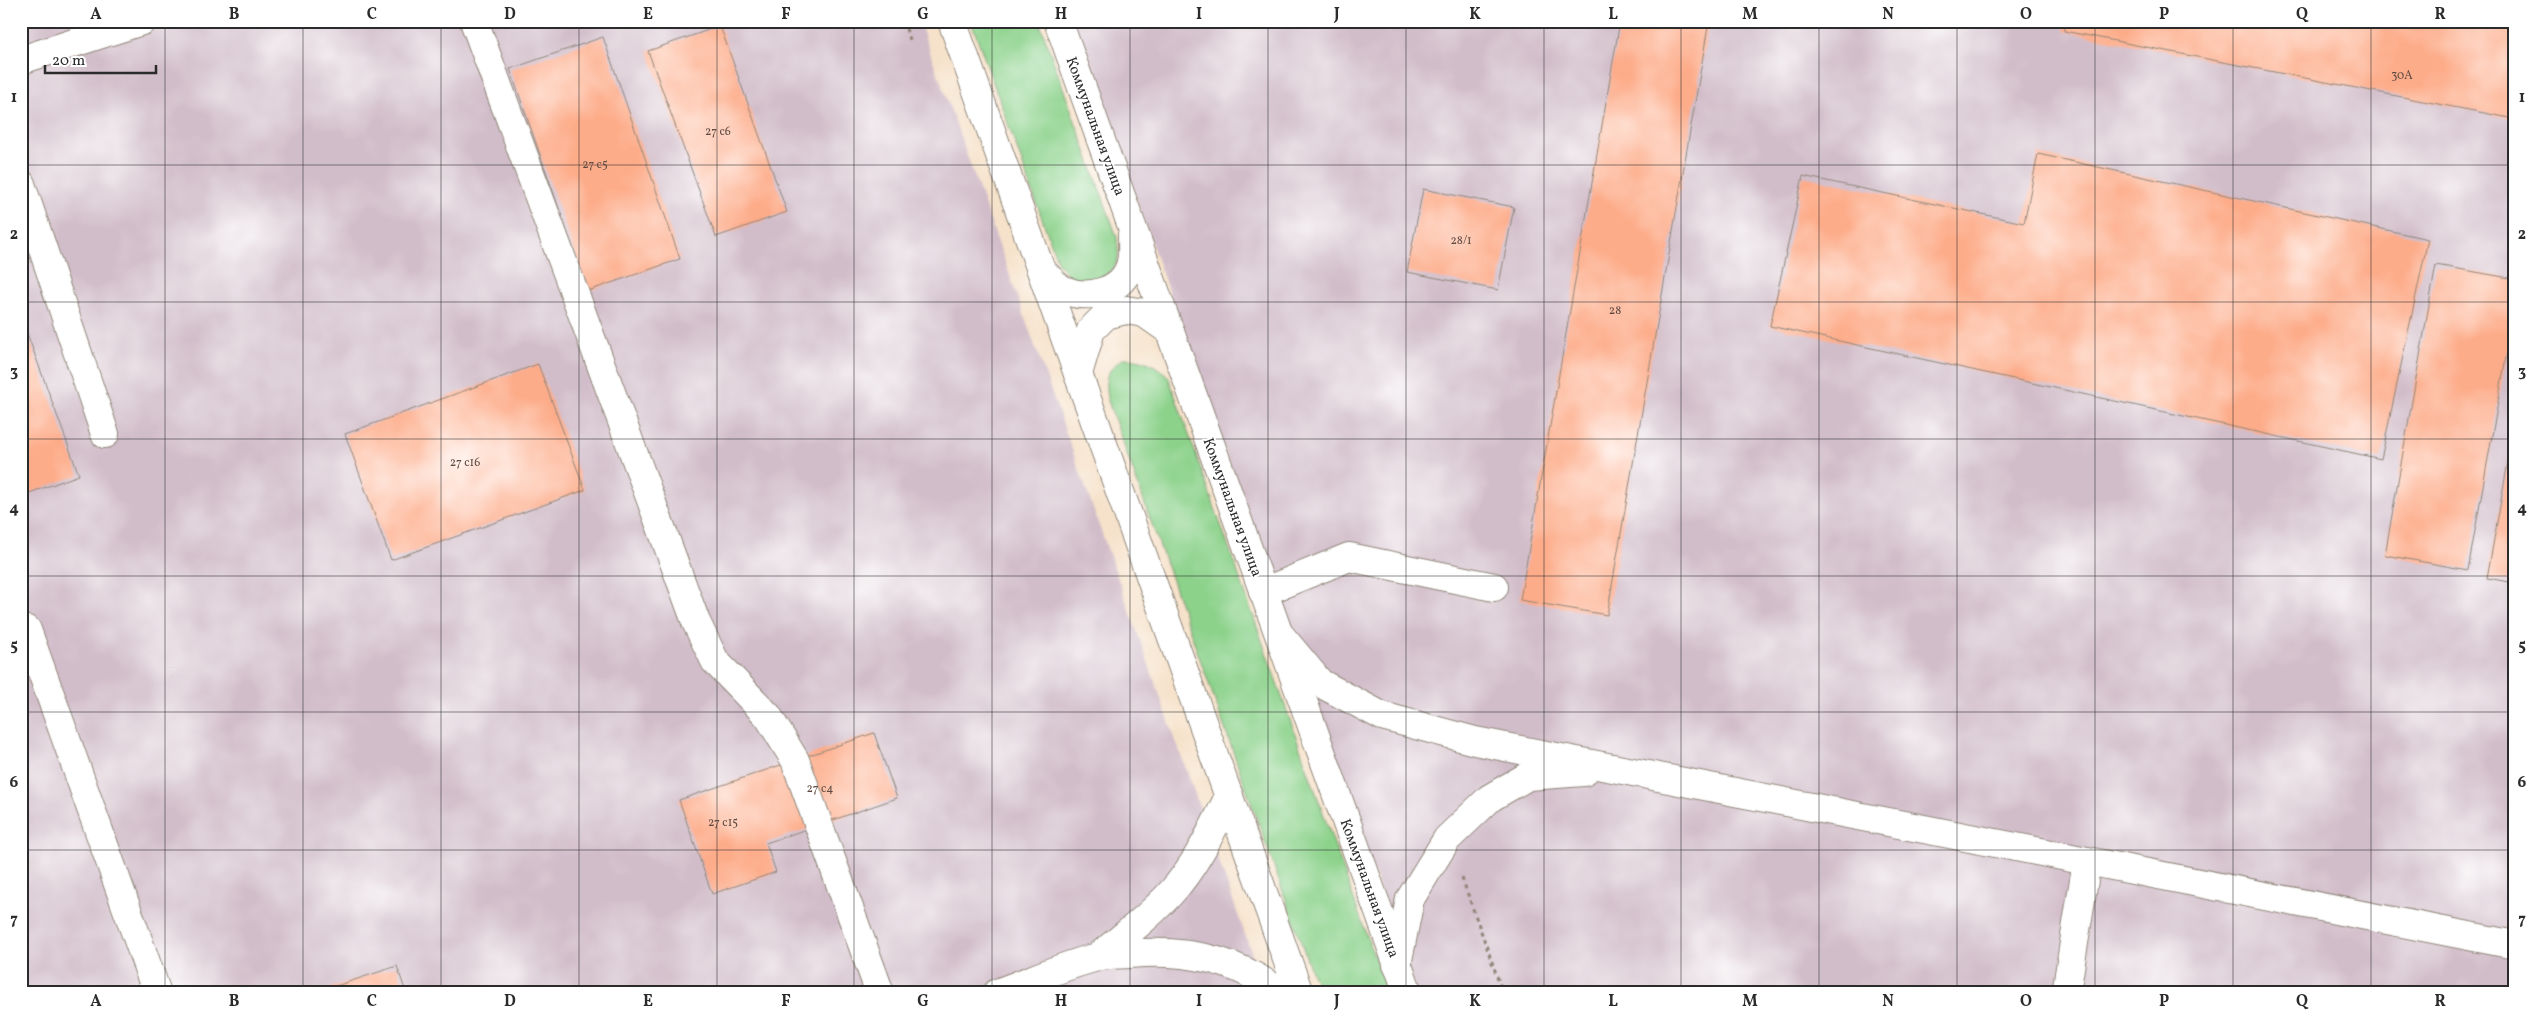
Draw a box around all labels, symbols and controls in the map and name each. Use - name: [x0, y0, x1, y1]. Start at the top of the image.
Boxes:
- text: A: [90, 4, 102, 26]
- text: B: [229, 4, 240, 26]
- text: C: [367, 4, 377, 26]
- text: D: [504, 4, 516, 26]
- text: E: [643, 4, 653, 26]
- text: F: [781, 4, 791, 26]
- text: G: [917, 4, 929, 26]
- text: H: [1055, 4, 1067, 26]
- text: I: [1196, 4, 1202, 26]
- text: J: [1333, 4, 1340, 26]
- text: K: [1469, 4, 1481, 26]
- text: L: [1608, 4, 1618, 26]
- text: M: [1742, 4, 1758, 26]
- text: N: [1882, 4, 1894, 26]
- text: O: [2020, 4, 2032, 26]
- text: P: [2159, 4, 2169, 26]
- text: Q: [2296, 4, 2309, 26]
- text: R: [2434, 4, 2446, 26]
- scale bar: [45, 42, 156, 74]
- text: 20 m: [52, 51, 85, 72]
- street label: Коммунальная улица: [1060, 54, 1130, 199]
- house number: 30А: [2391, 68, 2413, 84]
- text: 1: [11, 87, 17, 109]
- text: 1: [2519, 87, 2525, 109]
- house number: 27 c6: [705, 124, 731, 140]
- house number: 27 c5: [582, 157, 608, 173]
- text: 2: [10, 224, 18, 246]
- text: 2: [2518, 224, 2526, 246]
- house number: 28/1: [1450, 233, 1472, 249]
- house number: 28: [1609, 303, 1621, 319]
- text: 3: [10, 361, 18, 383]
- text: 3: [2518, 361, 2526, 383]
- street label: Коммунальная улица: [1197, 435, 1267, 580]
- house number: 27 c16: [450, 455, 480, 471]
- text: 4: [9, 498, 19, 520]
- text: 4: [2517, 498, 2527, 520]
- text: 5: [10, 635, 18, 657]
- text: 5: [2518, 635, 2526, 657]
- text: 6: [10, 772, 19, 794]
- text: 6: [2518, 772, 2527, 794]
- house number: 27 c4: [807, 781, 833, 797]
- house number: 27 c15: [708, 815, 738, 831]
- street label: Коммунальная улица: [1334, 816, 1404, 961]
- text: 7: [10, 909, 18, 931]
- text: 7: [2518, 909, 2526, 931]
- text: A: [90, 991, 102, 1013]
- text: B: [229, 991, 240, 1013]
- text: C: [367, 991, 377, 1013]
- text: D: [504, 991, 516, 1013]
- text: E: [643, 991, 653, 1013]
- text: F: [781, 991, 791, 1013]
- text: G: [917, 991, 929, 1013]
- text: H: [1055, 991, 1067, 1013]
- text: I: [1196, 991, 1202, 1013]
- text: J: [1333, 991, 1340, 1013]
- text: K: [1469, 991, 1481, 1013]
- text: L: [1608, 991, 1618, 1013]
- text: M: [1742, 991, 1758, 1013]
- text: N: [1882, 991, 1894, 1013]
- text: O: [2020, 991, 2032, 1013]
- text: P: [2159, 991, 2169, 1013]
- text: Q: [2296, 991, 2309, 1013]
- text: R: [2434, 991, 2446, 1013]

